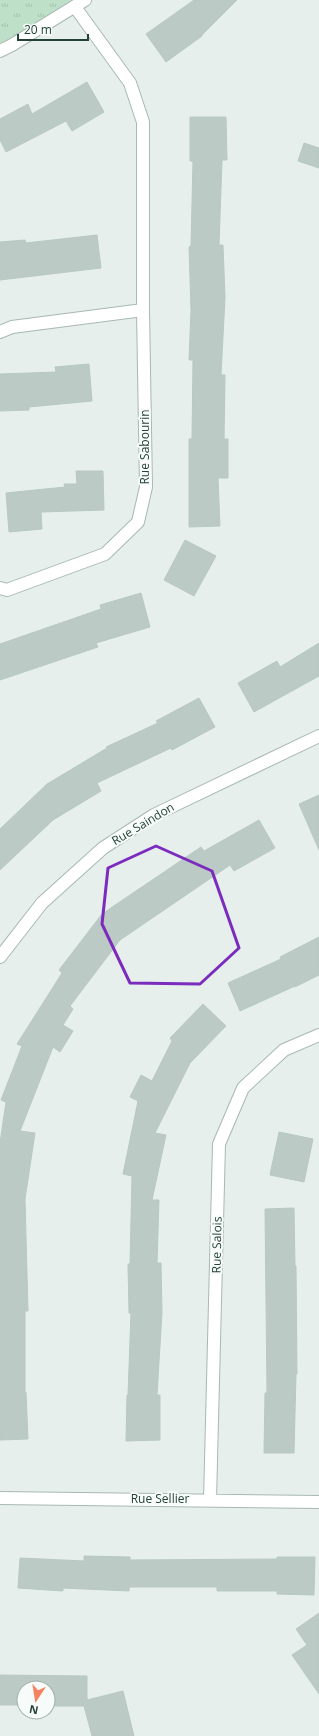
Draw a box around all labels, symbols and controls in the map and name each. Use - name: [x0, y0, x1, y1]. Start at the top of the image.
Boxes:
- scale bar: [18, 16, 88, 42]
- text: 20 m: [24, 21, 52, 38]
- street label: Rue Sabourin: [136, 409, 153, 485]
- street label: Rue Saindon: [108, 798, 177, 849]
- street label: Rue Salois: [208, 1216, 225, 1274]
- street label: Rue Sellier: [131, 1490, 189, 1507]
- north arrow: [16, 1680, 56, 1720]
- text: N: [28, 1702, 40, 1719]

